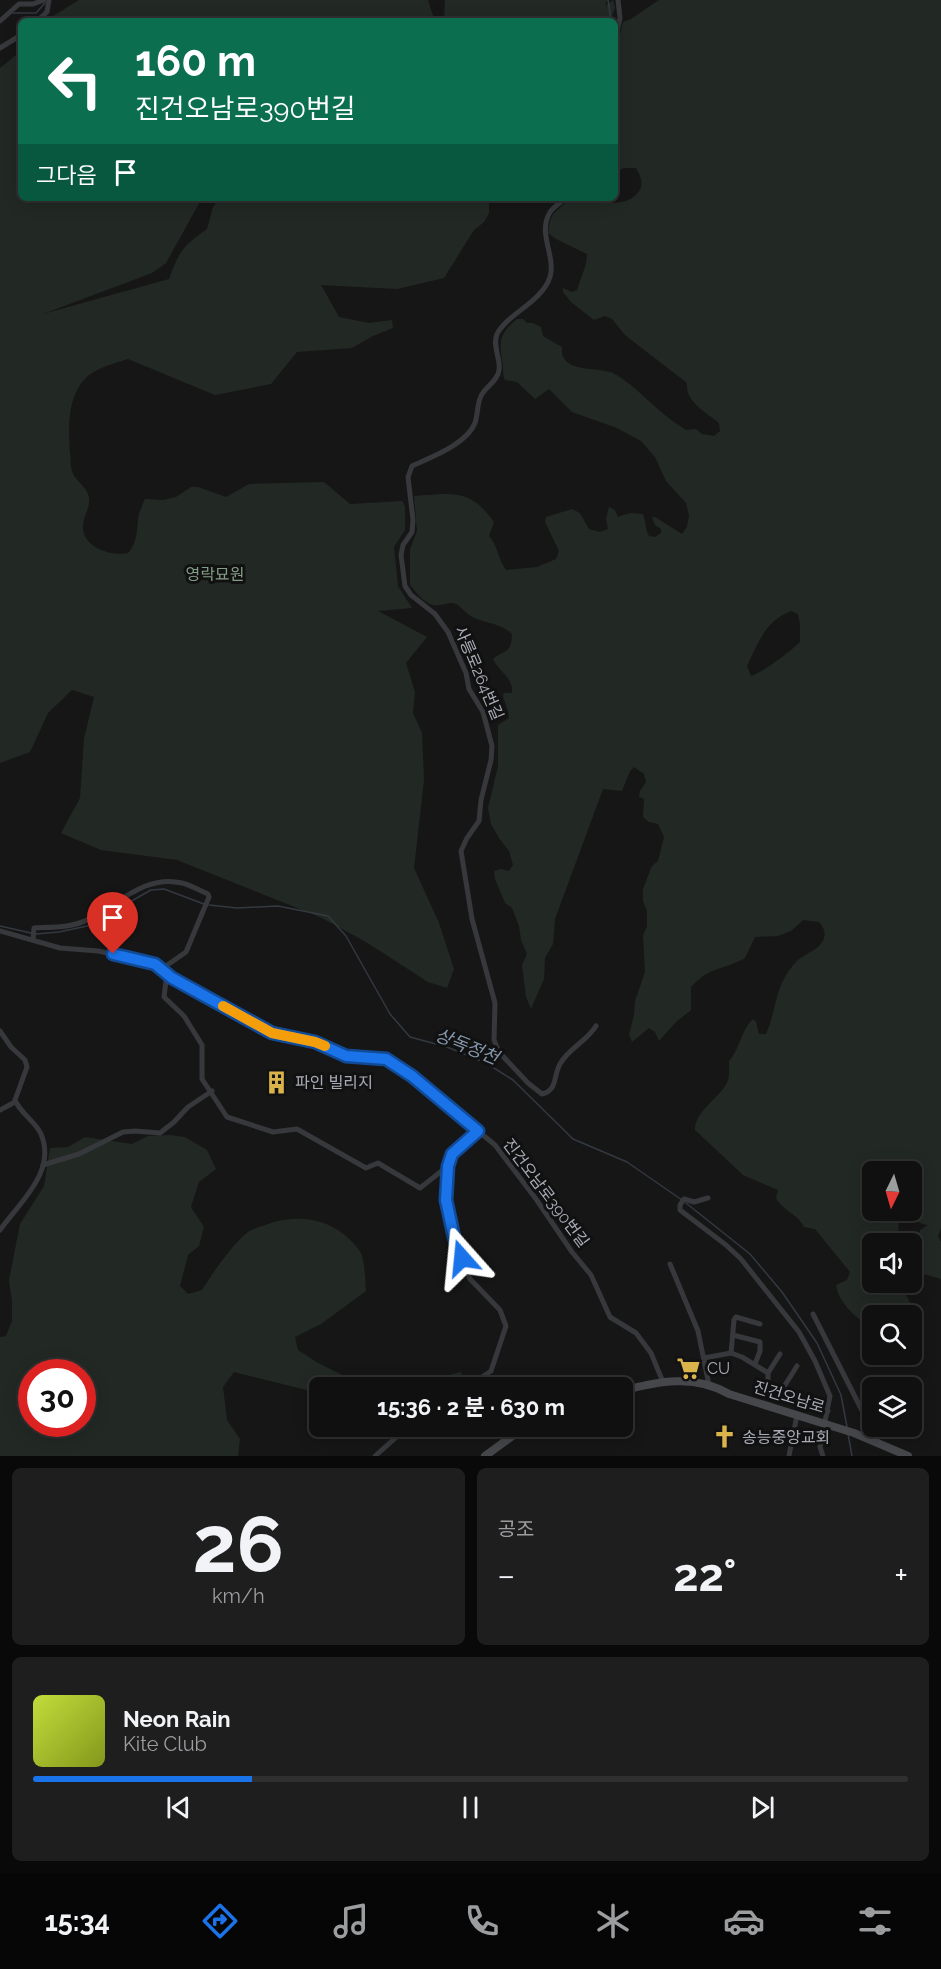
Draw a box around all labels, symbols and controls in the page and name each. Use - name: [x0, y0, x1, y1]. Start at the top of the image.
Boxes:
- text: 160 m: [135, 37, 256, 86]
- icon: left: [36, 42, 114, 120]
- text: 진건오남로390번길: [135, 93, 356, 124]
- icon: arrive: [109, 156, 142, 189]
- text: 그다음: [36, 162, 97, 188]
- park label: 영락묘원: [186, 565, 244, 584]
- street label: 사릉로264번길: [451, 623, 507, 723]
- pin: [87, 892, 138, 954]
- icon: arrive: [96, 901, 129, 934]
- water label: 상독정천: [432, 1024, 504, 1069]
- building icon: 파인 빌리지: [264, 1069, 290, 1095]
- place label: 파인 빌리지: [295, 1073, 373, 1092]
- street label: 진건오남로390번길: [499, 1135, 593, 1251]
- north arrow: [862, 1161, 922, 1221]
- map controls: [862, 1161, 922, 1437]
- position arrow: [430, 1226, 494, 1290]
- button: sound: [862, 1233, 922, 1293]
- button: search: [862, 1305, 922, 1365]
- supermarket icon: CU: [676, 1355, 702, 1381]
- speed limit sign: 30: [18, 1359, 96, 1437]
- place label: CU: [707, 1359, 730, 1378]
- street label: 진건오남로: [751, 1377, 827, 1417]
- button: layers: [862, 1377, 922, 1437]
- text: 15:36 · 2 분 · 630 m: [377, 1394, 565, 1420]
- church icon: 송능중앙교회: [711, 1424, 737, 1450]
- place label: 송능중앙교회: [742, 1428, 830, 1447]
- text: 26: [193, 1499, 284, 1590]
- text: 공조: [498, 1517, 534, 1541]
- text: 22°: [673, 1549, 736, 1602]
- text: −: [498, 1556, 515, 1595]
- text: +: [894, 1556, 908, 1595]
- text: km/h: [212, 1584, 265, 1608]
- text: Neon Rain: [123, 1706, 231, 1732]
- text: Kite Club: [123, 1732, 207, 1756]
- icon: previous: [162, 1791, 195, 1824]
- icon: pause: [454, 1791, 487, 1824]
- icon: next: [746, 1791, 779, 1824]
- icon: directions: [199, 1900, 241, 1942]
- icon: music: [330, 1900, 372, 1942]
- icon: phone: [461, 1900, 503, 1942]
- icon: climate: [592, 1900, 634, 1942]
- icon: car: [723, 1900, 765, 1942]
- icon: filters: [854, 1900, 896, 1942]
- text: 15:34: [45, 1906, 110, 1937]

